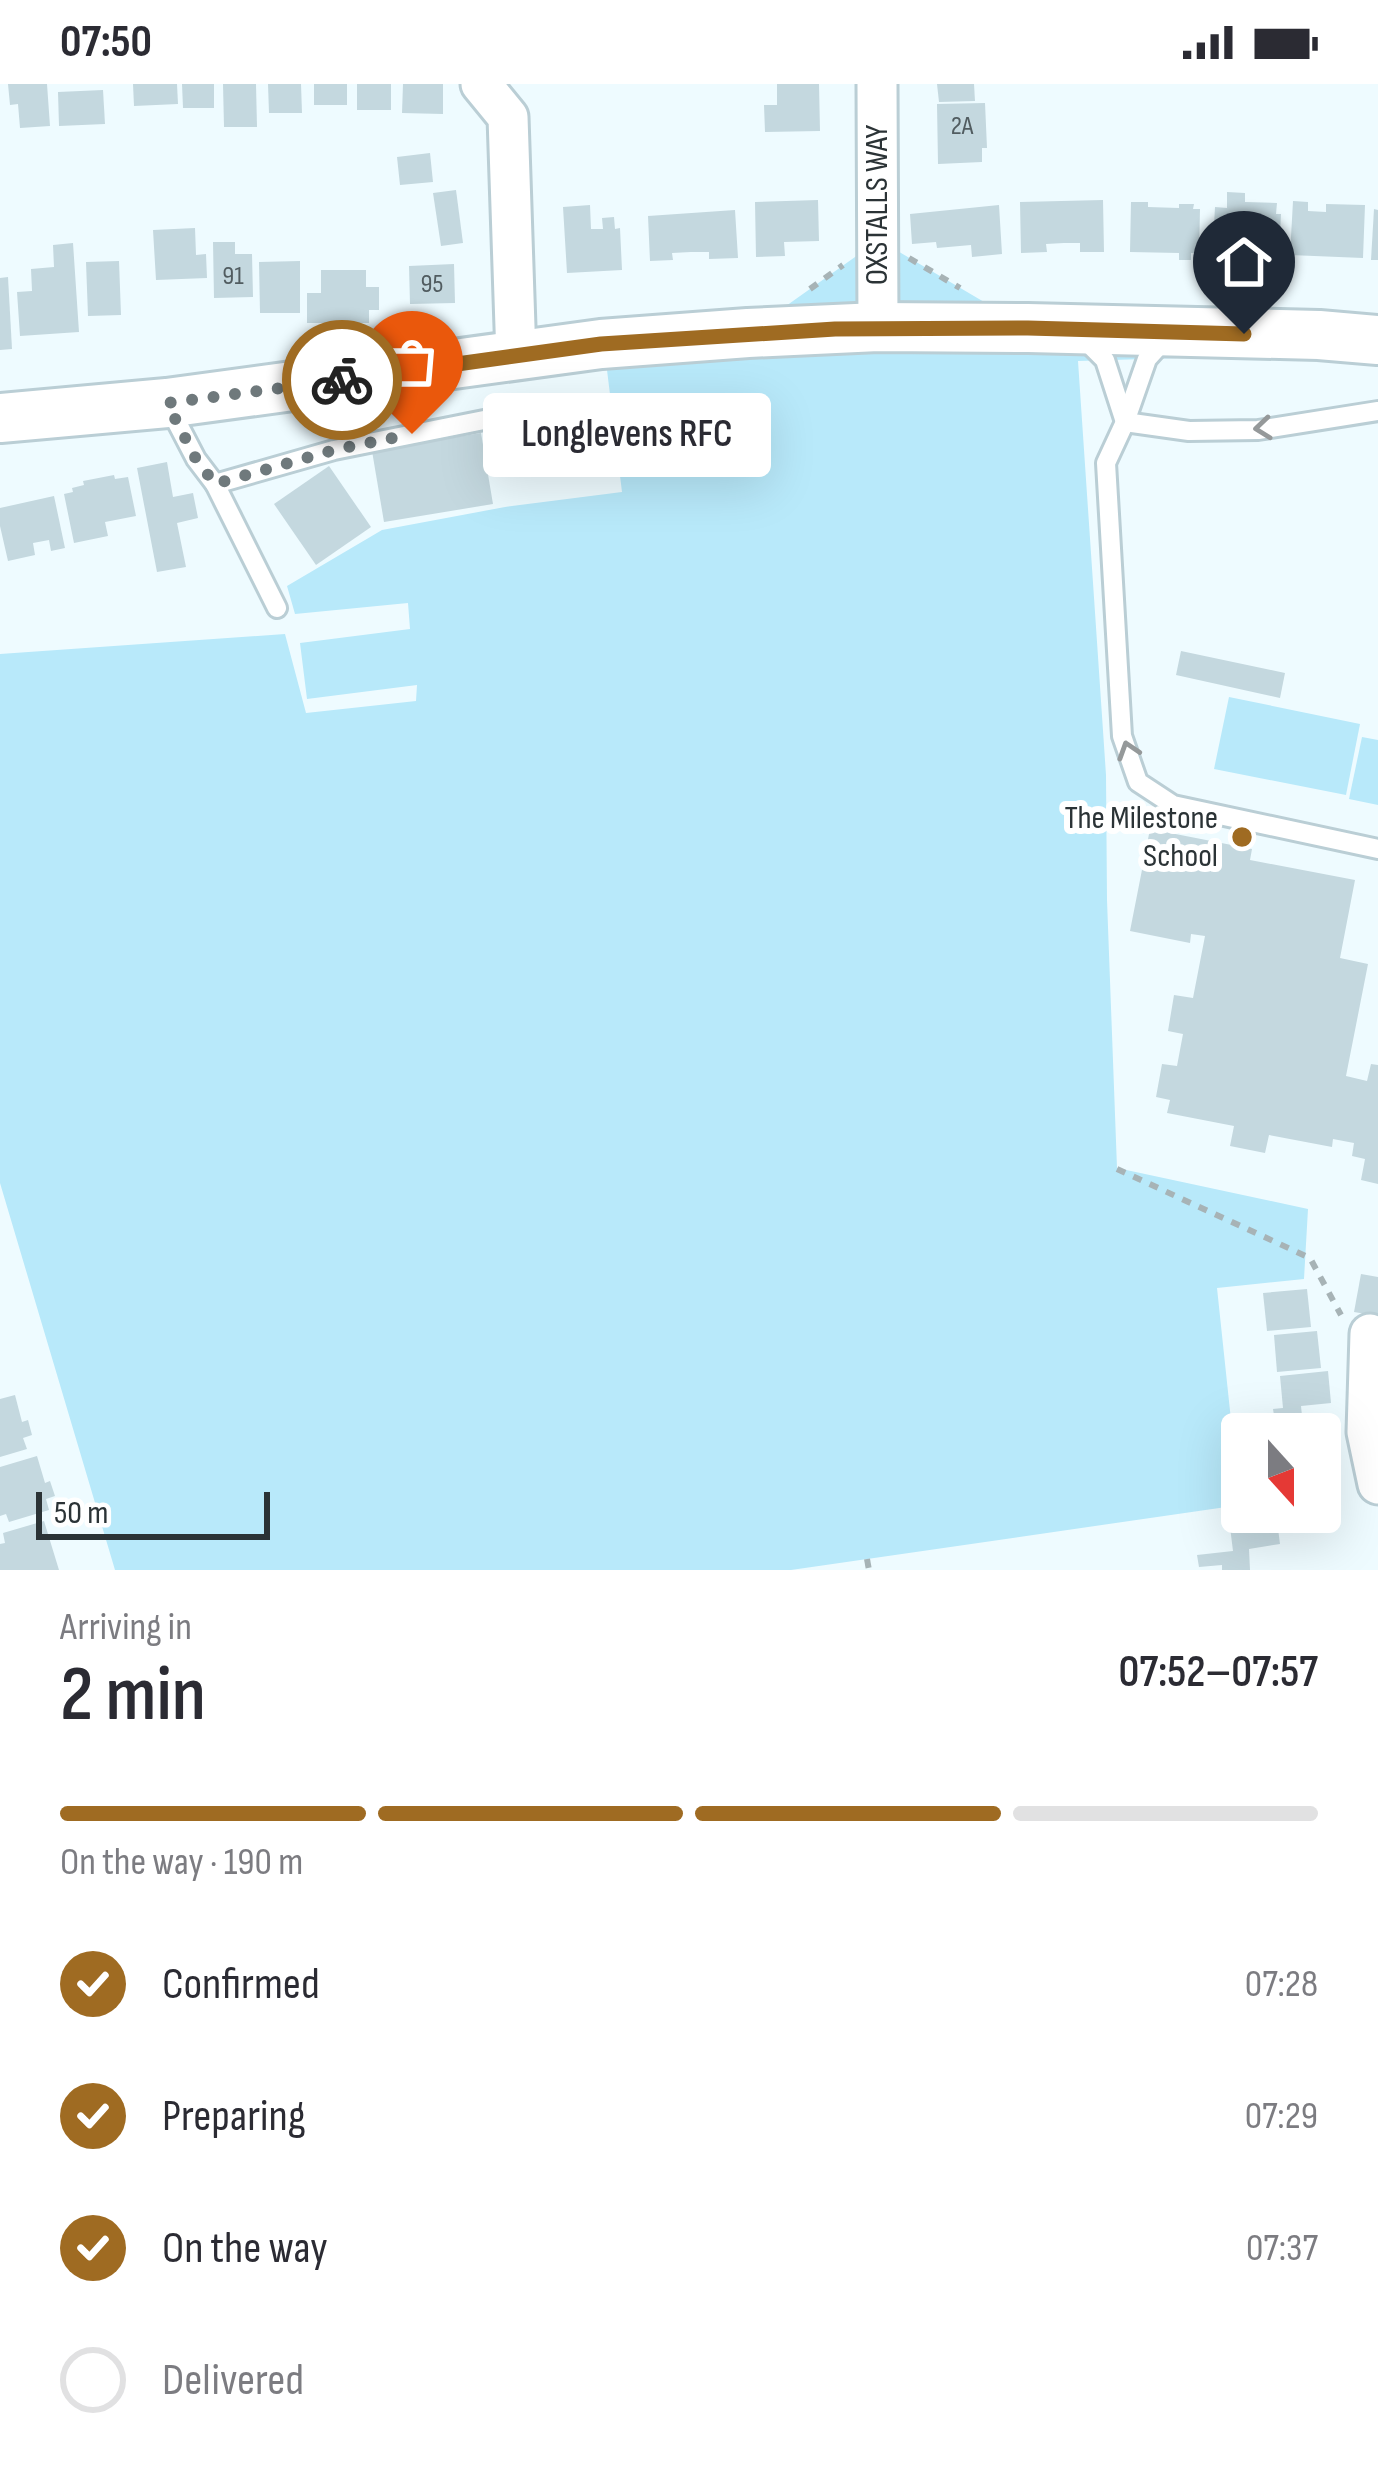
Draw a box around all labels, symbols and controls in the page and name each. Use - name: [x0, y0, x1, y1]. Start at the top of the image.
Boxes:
- text: 07:50: [60, 15, 152, 70]
- house number: 2A: [951, 110, 974, 142]
- street label: OXSTALLS WAY: [857, 125, 897, 285]
- pin: [1193, 211, 1295, 334]
- icon: home: [1211, 229, 1277, 295]
- house number: 91: [222, 260, 244, 292]
- house number: 95: [421, 268, 443, 300]
- pin: [361, 311, 463, 434]
- courier: [282, 320, 402, 440]
- icon: bag: [379, 329, 445, 395]
- icon: bike: [309, 347, 375, 413]
- callout: Longlevens RFC: [484, 392, 772, 476]
- text: Longlevens RFC: [521, 411, 733, 458]
- one-way arrow: [1253, 415, 1272, 441]
- one-way arrow: [1117, 740, 1142, 761]
- place label: The Milestone School: [1064, 798, 1218, 876]
- marker: The Milestone School: [1229, 824, 1255, 850]
- north arrow: [1221, 1413, 1341, 1533]
- map controls: [1221, 1413, 1341, 1533]
- scale bar: [36, 1486, 270, 1539]
- text: 50 m: [54, 1493, 108, 1533]
- text: Arriving in: [60, 1604, 192, 1651]
- text: 07:52–07:57: [1118, 1645, 1318, 1700]
- text: 2 min: [60, 1649, 206, 1742]
- text: On the way · 190 m: [60, 1839, 303, 1886]
- icon: check: [60, 1951, 126, 2017]
- text: Confirmed: [162, 1957, 320, 2012]
- text: 07:28: [1245, 1961, 1318, 2008]
- icon: check: [60, 2083, 126, 2149]
- text: Preparing: [162, 2089, 306, 2144]
- text: 07:29: [1245, 2093, 1318, 2140]
- icon: check: [60, 2215, 126, 2281]
- text: On the way: [162, 2221, 328, 2276]
- text: 07:37: [1246, 2225, 1318, 2272]
- text: Delivered: [162, 2353, 304, 2408]

